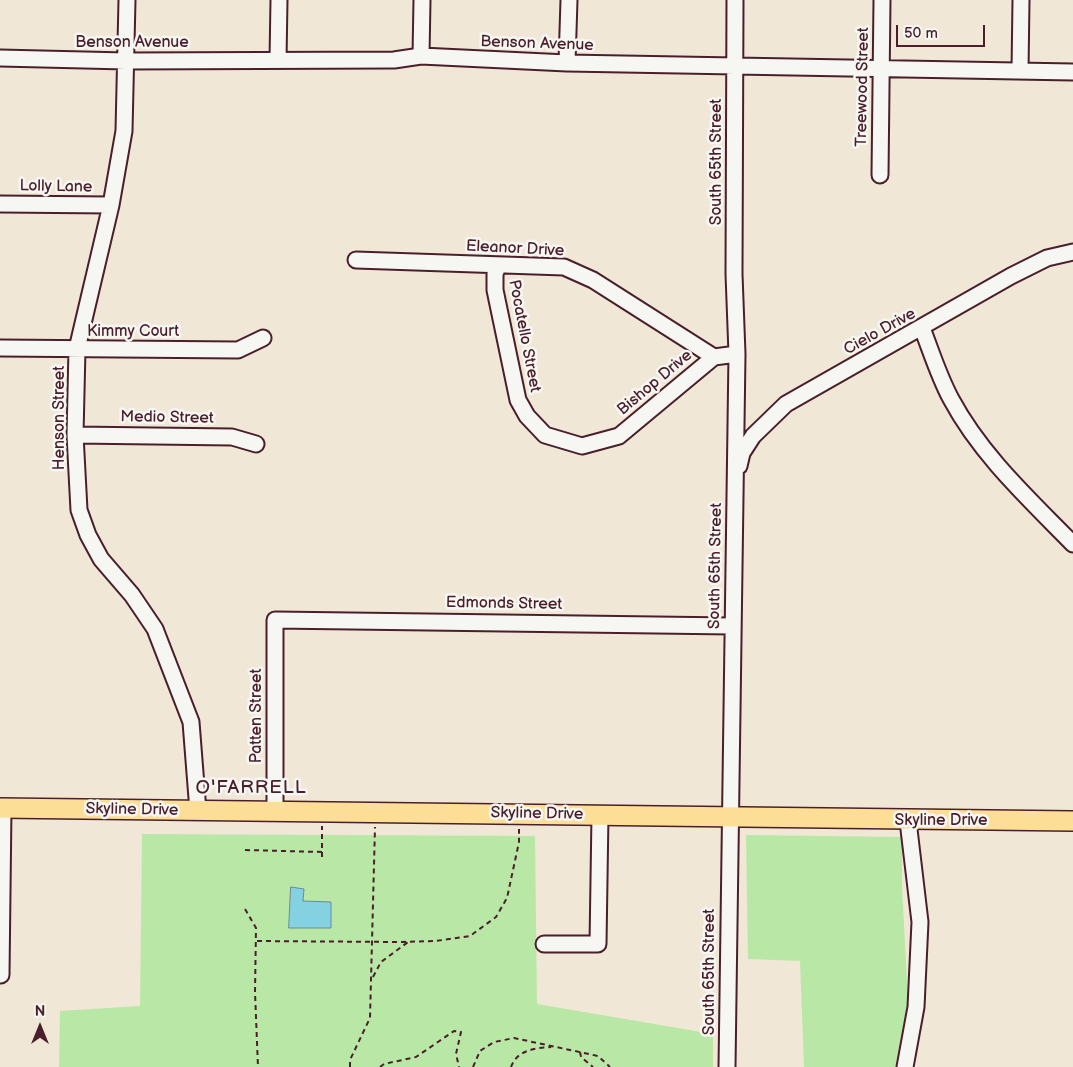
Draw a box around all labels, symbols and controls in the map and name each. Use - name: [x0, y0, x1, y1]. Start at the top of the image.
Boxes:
- scale bar: [898, 15, 987, 47]
- text: 50 m: [904, 24, 938, 43]
- street label: Treewood Street: [852, 27, 874, 147]
- street label: Benson Avenue: [480, 32, 594, 56]
- street label: Benson Avenue: [75, 33, 189, 53]
- street label: South 65th Street: [707, 99, 727, 225]
- street label: Lolly Lane: [19, 177, 93, 197]
- street label: Eleanor Drive: [465, 237, 565, 261]
- street label: Pocatello Street: [504, 278, 544, 394]
- street label: Cielo Drive: [841, 304, 919, 360]
- street label: Kimmy Court: [87, 322, 179, 342]
- street label: Bishop Drive: [614, 346, 696, 420]
- street label: Henson Street: [50, 366, 70, 470]
- street label: Medio Street: [120, 408, 214, 428]
- street label: South 65th Street: [705, 503, 727, 629]
- street label: Edmonds Street: [446, 593, 562, 615]
- street label: Patten Street: [247, 669, 267, 763]
- district label: O'FARRELL: [194, 777, 308, 799]
- street label: Skyline Drive: [85, 800, 179, 820]
- street label: Skyline Drive: [490, 804, 584, 824]
- street label: Skyline Drive: [895, 811, 987, 831]
- street label: South 65th Street: [700, 909, 720, 1035]
- north arrow: [15, 1002, 65, 1052]
- text: N: [35, 1003, 45, 1020]

